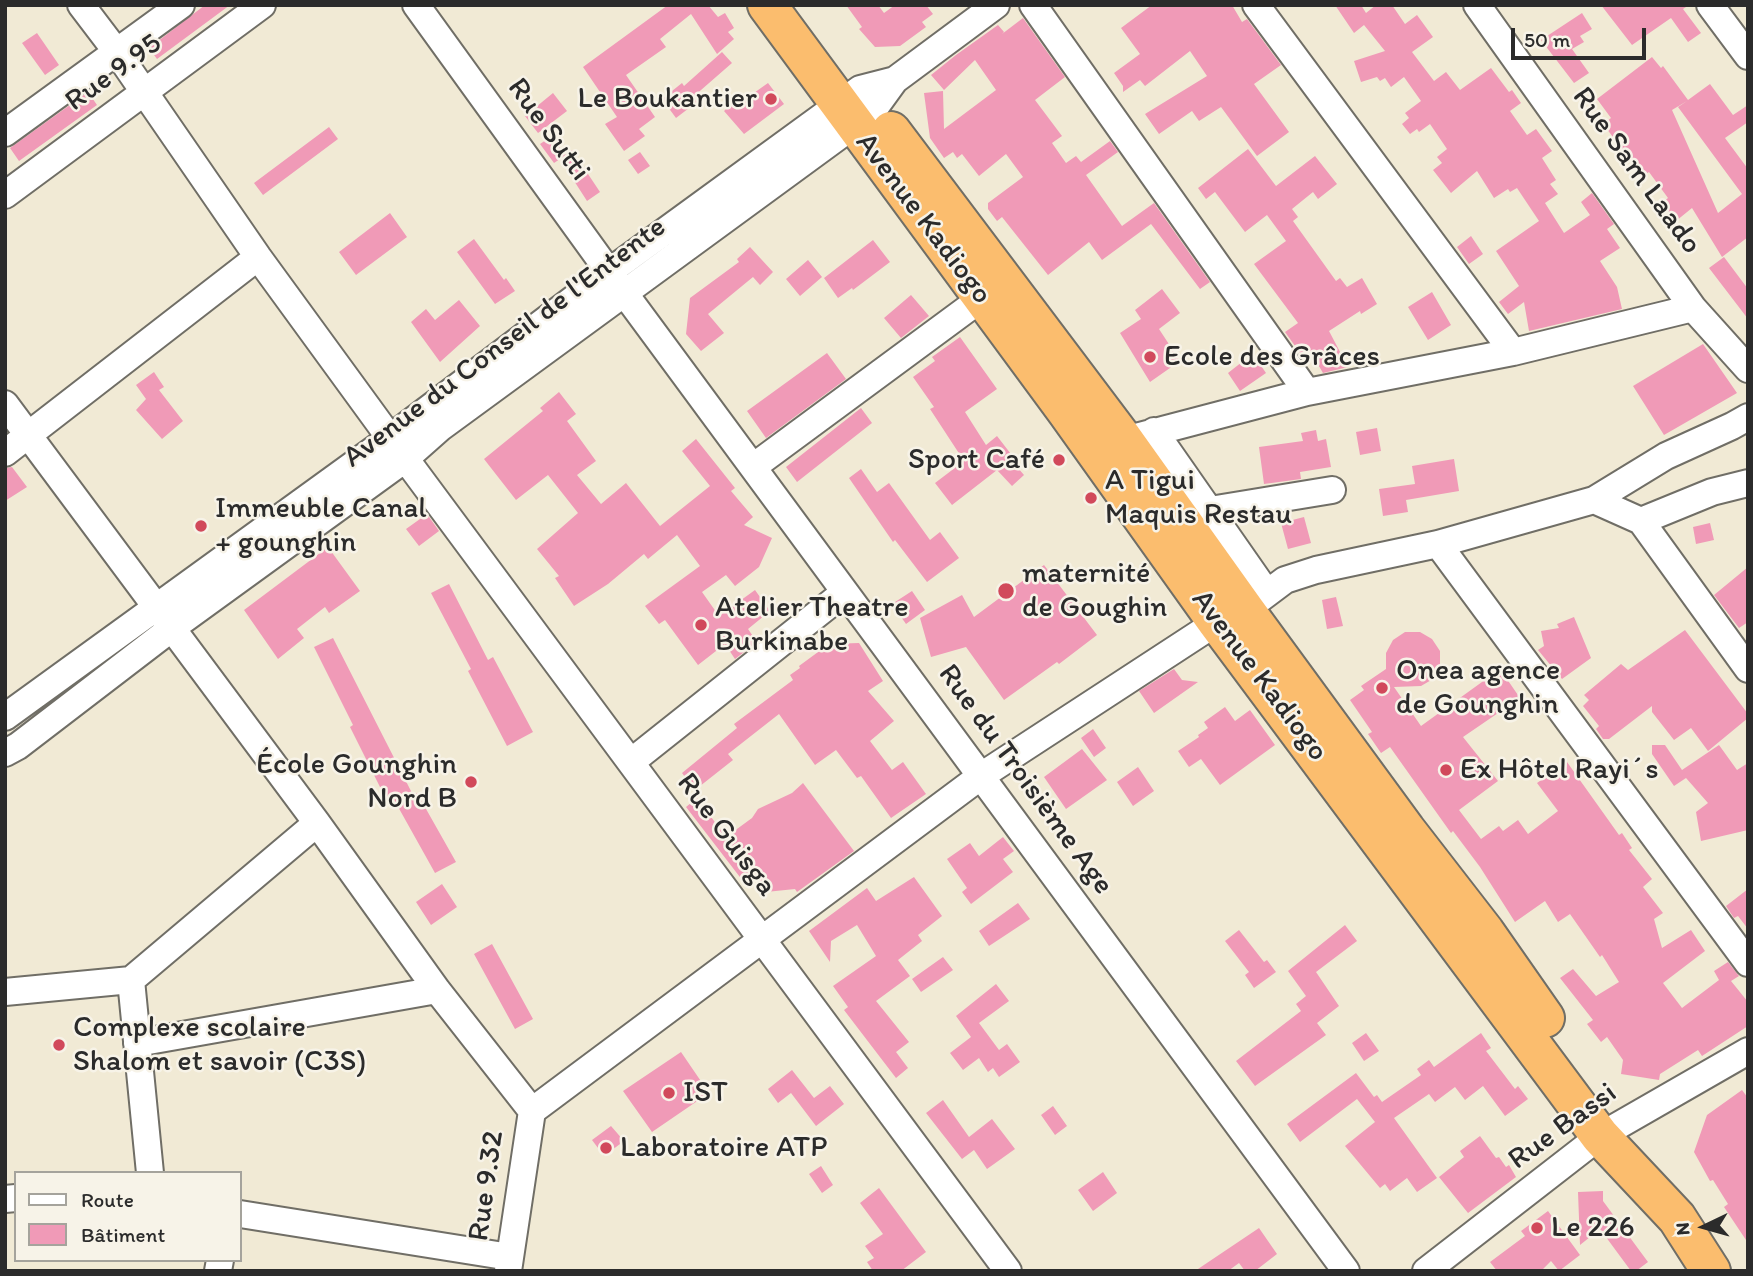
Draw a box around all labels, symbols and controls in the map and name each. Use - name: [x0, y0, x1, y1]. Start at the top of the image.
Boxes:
- scale bar: [1515, 14, 1650, 58]
- street label: Rue 9.95: [59, 26, 169, 120]
- text: 50 m: [1524, 27, 1570, 52]
- street label: Rue Sutti: [499, 72, 597, 188]
- place label: Le Boukantier: [577, 81, 757, 117]
- street label: Rue Sam Laado: [1563, 81, 1709, 261]
- marker: Le Boukantier: [763, 91, 779, 107]
- street label: Avenue Kadiogo: [847, 126, 999, 312]
- street label: Avenue du Conseil de l'Entente: [337, 210, 673, 476]
- place label: Ecole des Grâces: [1164, 339, 1380, 375]
- marker: Ecole des Grâces: [1142, 349, 1158, 365]
- place label: Sport Café: [908, 442, 1045, 478]
- marker: Sport Café: [1051, 452, 1067, 468]
- place label: A Tigui Maquis Restau: [1105, 463, 1292, 534]
- marker: A Tigui Maquis Restau: [1083, 490, 1099, 506]
- place label: Immeuble Canal + gounghin: [215, 491, 427, 562]
- marker: Immeuble Canal + gounghin: [193, 518, 209, 534]
- place label: maternité de Goughin: [1022, 556, 1167, 626]
- marker: maternité de Goughin: [996, 581, 1016, 601]
- street label: Avenue Kadiogo: [1183, 583, 1335, 769]
- place label: Atelier Theatre Burkinabe: [715, 590, 909, 660]
- marker: Atelier Theatre Burkinabe: [693, 617, 709, 633]
- place label: Onea agence de Gounghin: [1396, 653, 1560, 724]
- street label: Rue du Troisième Age: [929, 658, 1121, 902]
- marker: Onea agence de Gounghin: [1374, 680, 1390, 696]
- place label: École Gounghin Nord B: [256, 747, 457, 818]
- place label: Ex Hôtel Rayi´s: [1460, 752, 1659, 788]
- marker: Ex Hôtel Rayi´s: [1438, 762, 1454, 778]
- street label: Rue Guisga: [668, 766, 784, 904]
- marker: École Gounghin Nord B: [463, 774, 479, 790]
- place label: Complexe scolaire Shalom et savoir (C3S): [73, 1010, 366, 1080]
- marker: Complexe scolaire Shalom et savoir (C3S): [51, 1037, 67, 1053]
- place label: IST: [683, 1075, 728, 1111]
- street label: Rue Bassi: [1502, 1076, 1624, 1178]
- marker: IST: [661, 1085, 677, 1101]
- street label: Rue 9.32: [461, 1129, 513, 1243]
- place label: Laboratoire ATP: [620, 1130, 827, 1166]
- marker: Laboratoire ATP: [598, 1140, 614, 1156]
- legend: [14, 1171, 242, 1262]
- text: Route: [81, 1187, 134, 1212]
- north arrow: [1669, 1192, 1739, 1262]
- place label: Le 226: [1551, 1210, 1635, 1246]
- marker: Le 226: [1529, 1220, 1545, 1236]
- text: N: [1671, 1221, 1695, 1236]
- text: Bâtiment: [81, 1222, 165, 1247]

